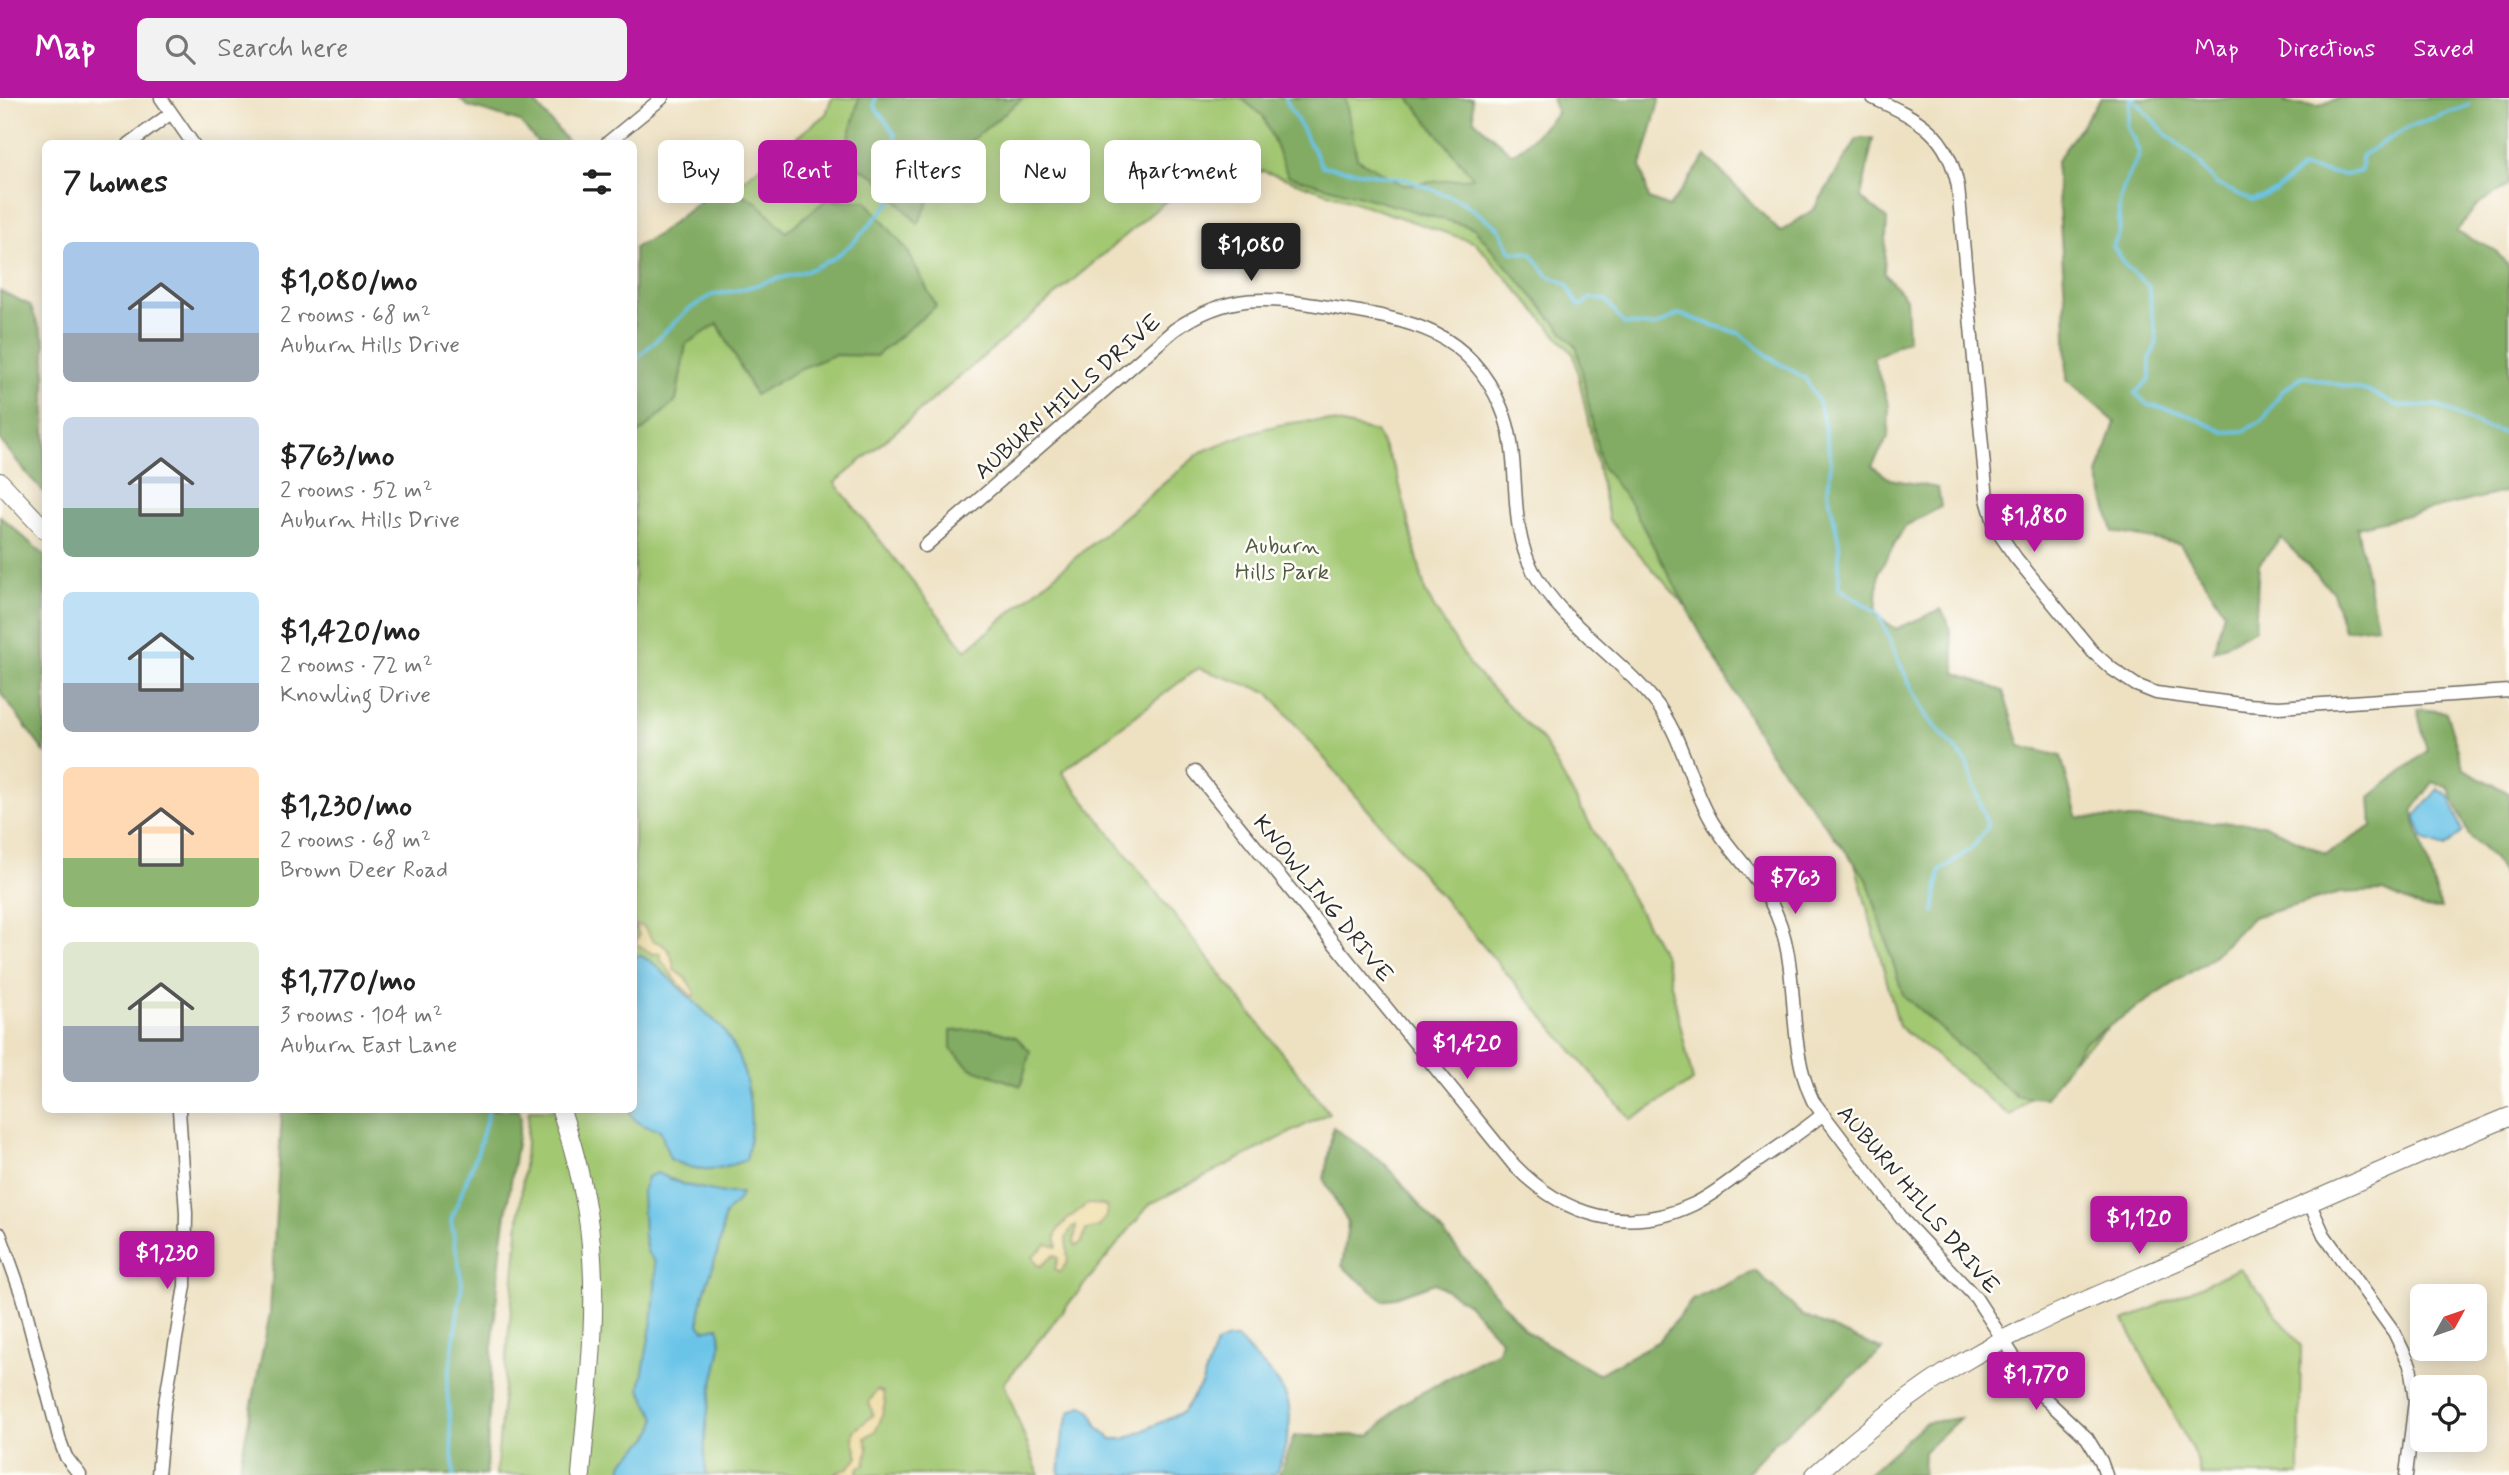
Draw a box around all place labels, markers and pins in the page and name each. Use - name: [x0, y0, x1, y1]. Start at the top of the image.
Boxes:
- pin: $1,080: [1194, 223, 1308, 283]
- pin: $1,880: [1977, 494, 2091, 554]
- pin: $763: [1754, 856, 1836, 916]
- pin: $1,420: [1410, 1021, 1524, 1081]
- pin: $1,120: [2082, 1196, 2196, 1256]
- pin: $1,230: [110, 1232, 224, 1291]
- pin: $1,770: [1979, 1352, 2093, 1412]

